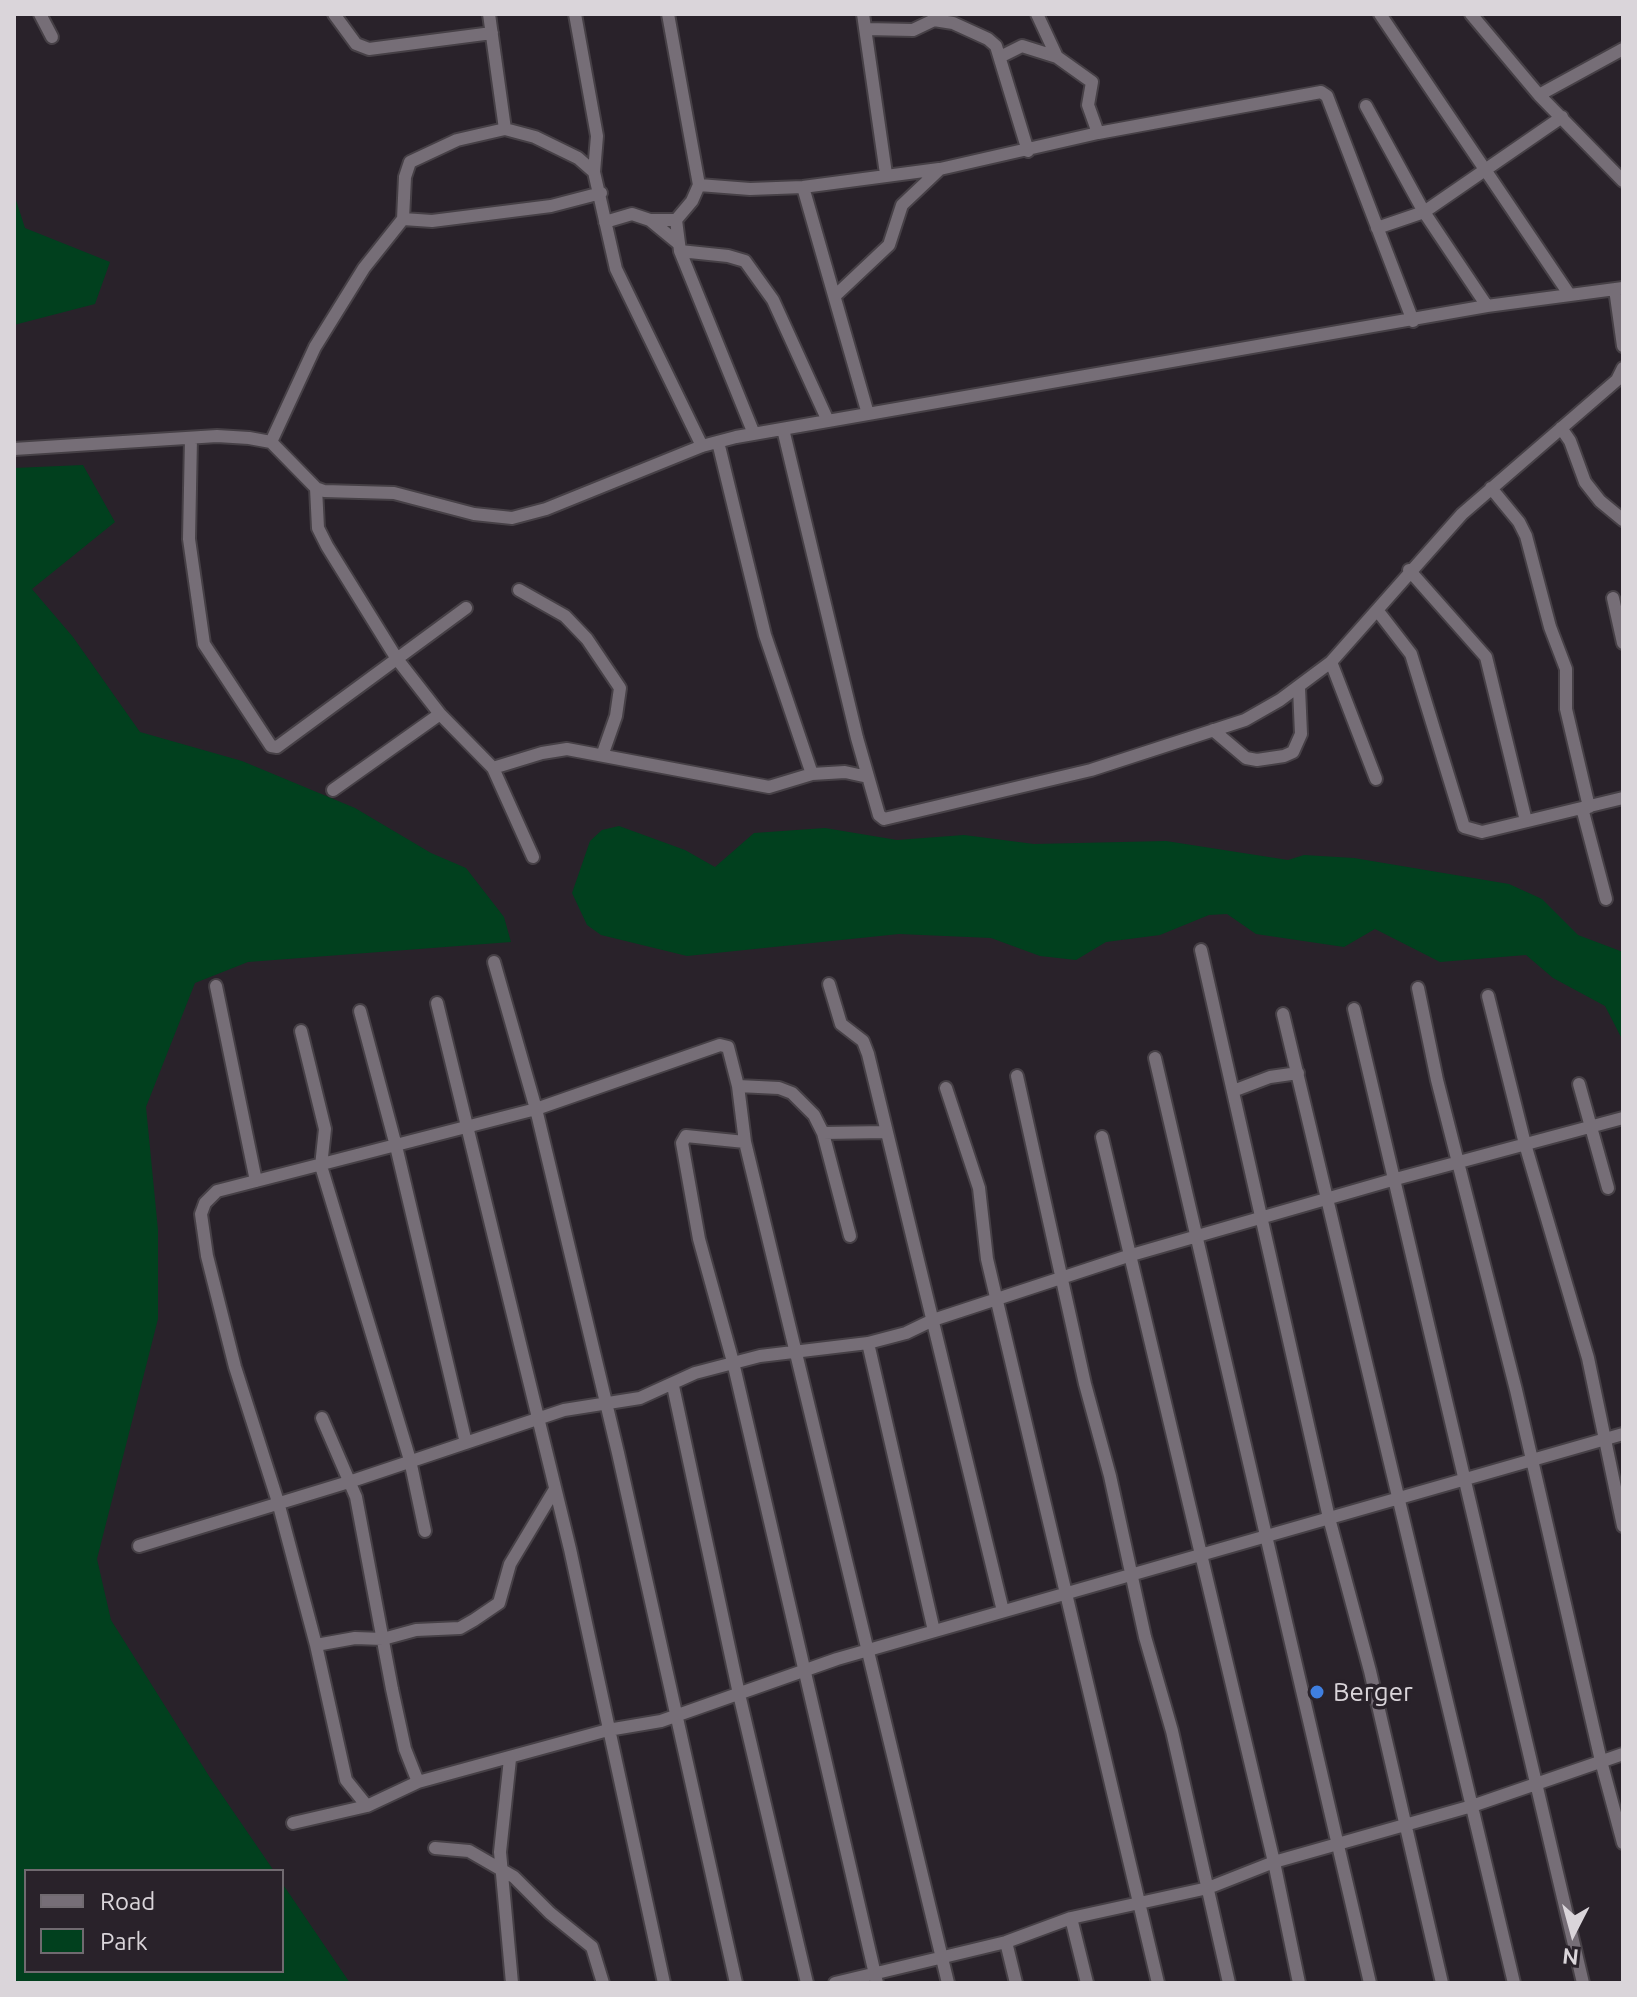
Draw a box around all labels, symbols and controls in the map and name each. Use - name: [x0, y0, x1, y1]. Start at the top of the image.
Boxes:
- place label: Berger: [1333, 1676, 1413, 1708]
- marker: Berger: [1308, 1683, 1326, 1701]
- legend: [24, 1869, 284, 1973]
- text: Road: [100, 1888, 155, 1915]
- north arrow: [1533, 1893, 1613, 1973]
- text: Park: [100, 1928, 148, 1955]
- text: N: [1561, 1944, 1580, 1971]

